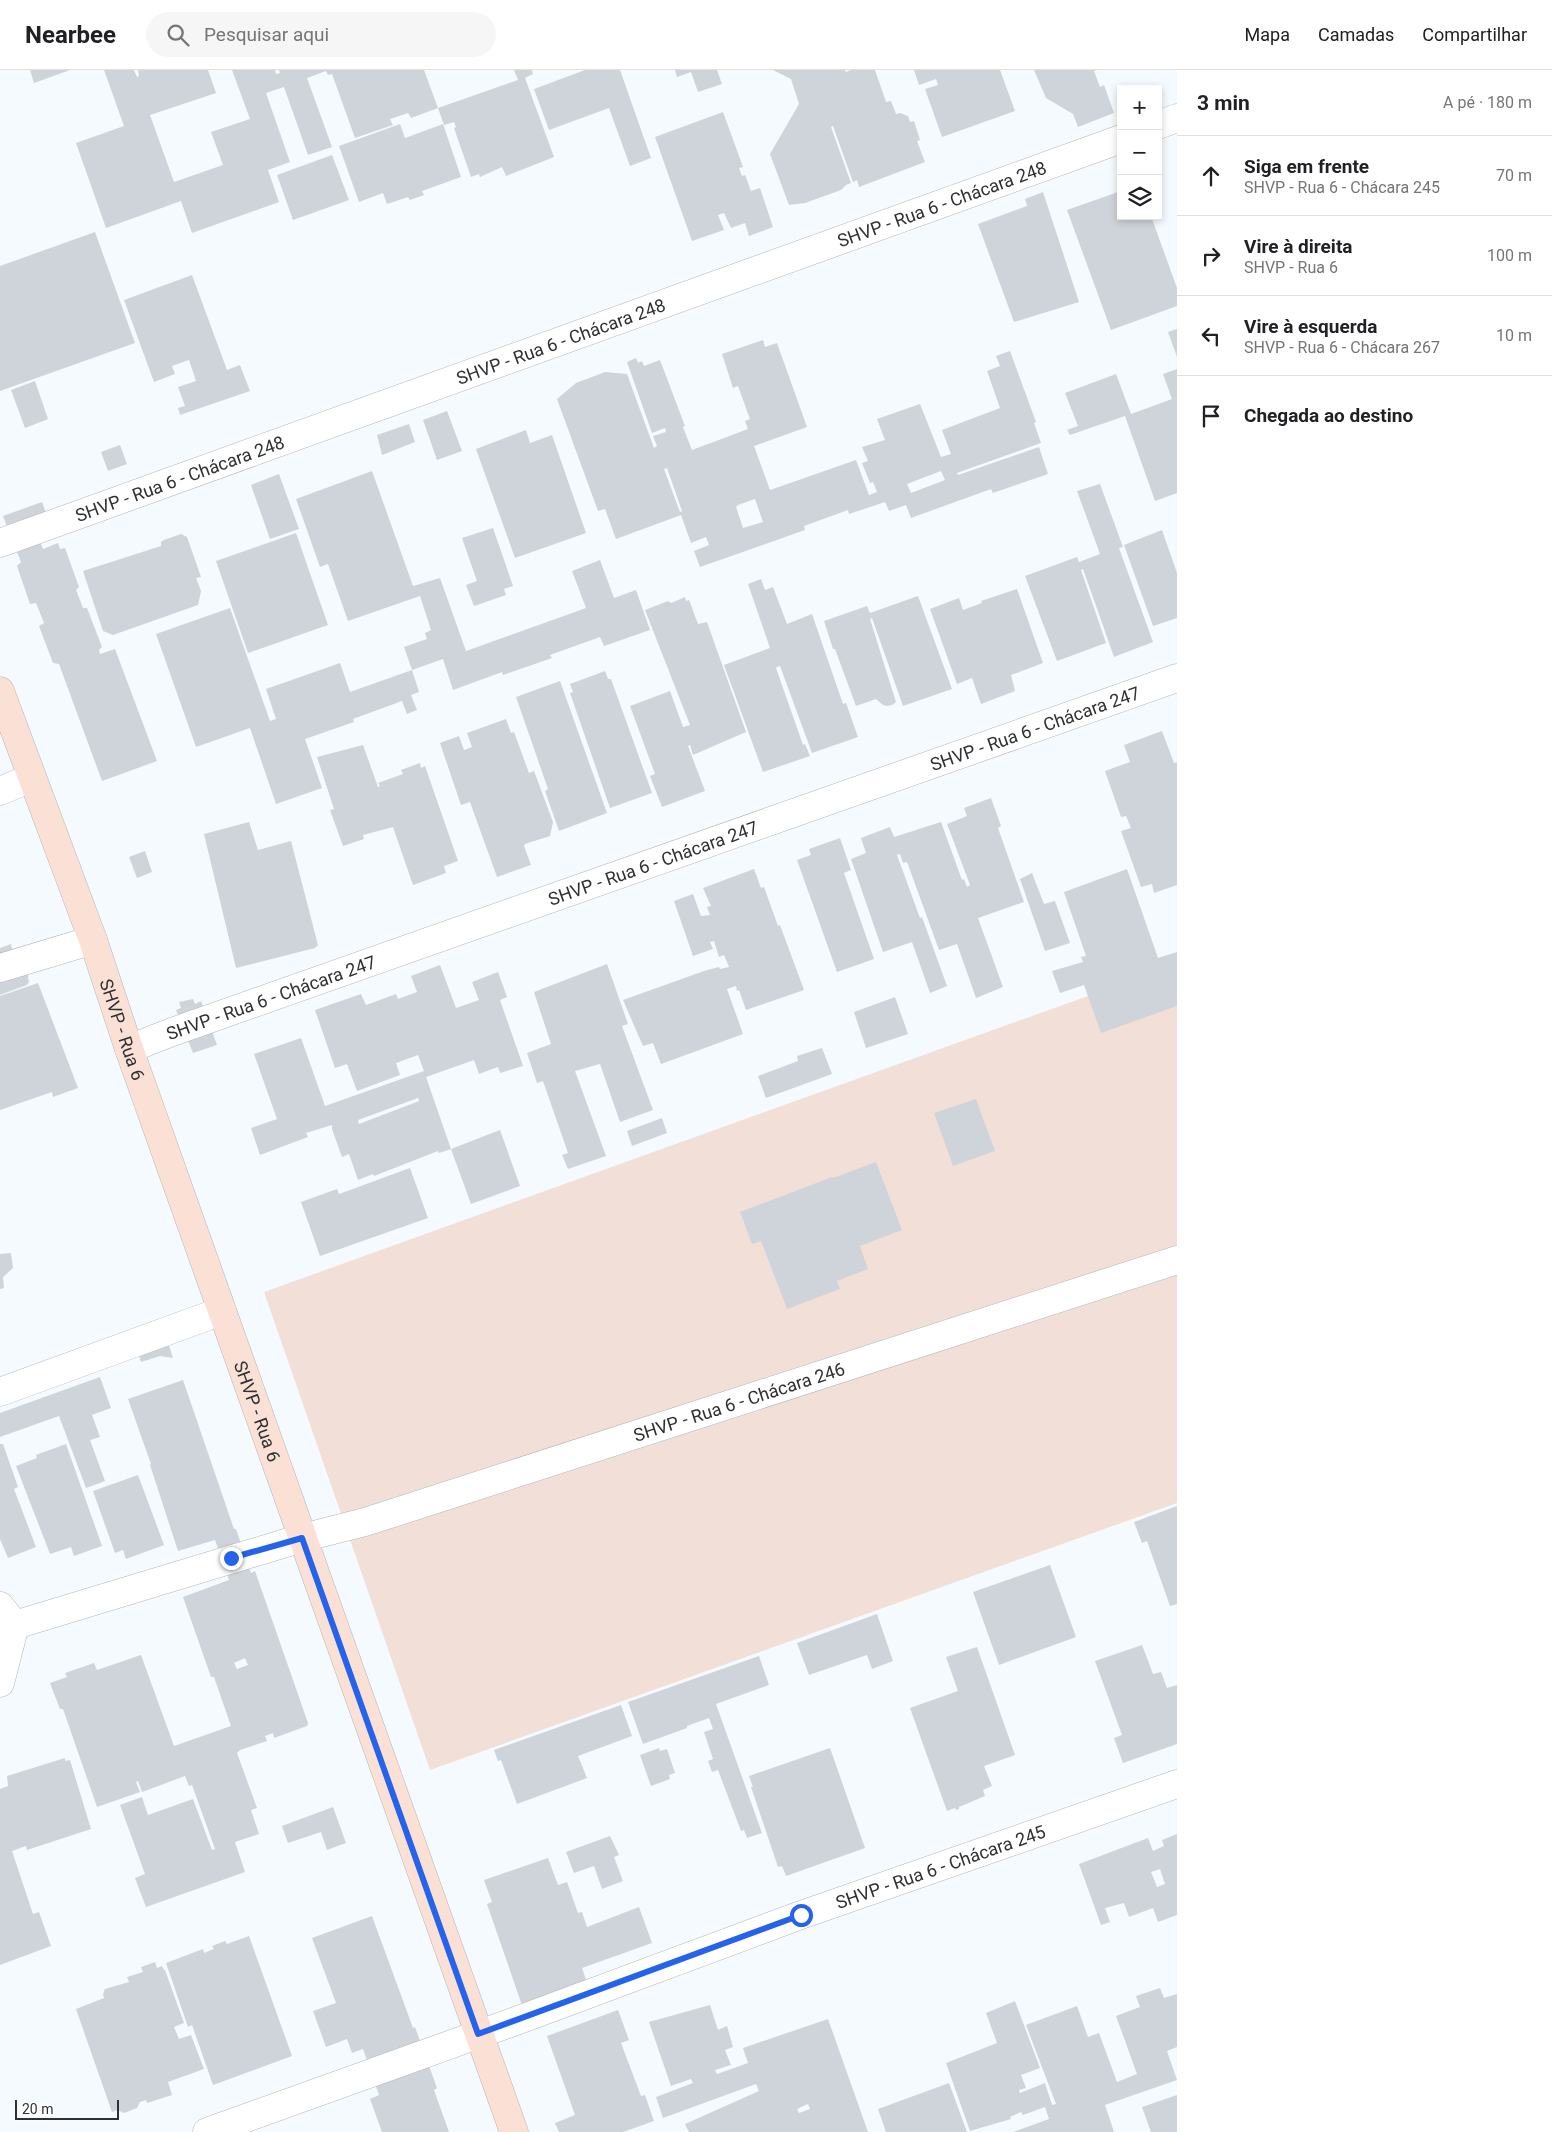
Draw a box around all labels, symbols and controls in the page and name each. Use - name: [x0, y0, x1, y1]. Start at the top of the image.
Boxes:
- search box: [146, 12, 496, 57]
- text: Nearbee: [25, 21, 116, 49]
- icon: search: [164, 21, 192, 49]
- text: Pesquisar aqui: [204, 23, 329, 46]
- text: Mapa: [1245, 24, 1290, 45]
- text: Camadas: [1318, 24, 1394, 45]
- text: Compartilhar: [1422, 24, 1527, 45]
- map controls: [1117, 85, 1162, 220]
- button: +: [1117, 85, 1162, 130]
- text: 3 min: [1197, 91, 1250, 115]
- text: A pé · 180 m: [1443, 93, 1532, 112]
- button: −: [1117, 130, 1162, 175]
- text: Siga em frente: [1244, 155, 1369, 178]
- street label: SHVP - Rua 6 - Chácara 248: [834, 156, 1049, 251]
- icon: ahead: [1197, 162, 1225, 190]
- text: 70 m: [1496, 166, 1532, 185]
- button: layers: [1117, 175, 1162, 220]
- text: SHVP - Rua 6 - Chácara 245: [1244, 178, 1440, 197]
- text: Vire à direita: [1244, 235, 1353, 258]
- icon: right: [1197, 242, 1225, 270]
- text: 100 m: [1487, 246, 1532, 265]
- text: SHVP - Rua 6: [1244, 258, 1338, 277]
- street label: SHVP - Rua 6 - Chácara 248: [453, 294, 668, 388]
- text: Vire à esquerda: [1244, 315, 1377, 338]
- icon: left: [1197, 322, 1225, 350]
- text: 10 m: [1496, 326, 1532, 345]
- text: SHVP - Rua 6 - Chácara 267: [1244, 338, 1440, 357]
- icon: arrive: [1197, 402, 1225, 430]
- text: Chegada ao destino: [1244, 404, 1413, 427]
- street label: SHVP - Rua 6 - Chácara 248: [72, 431, 287, 526]
- street label: SHVP - Rua 6 - Chácara 247: [927, 682, 1142, 775]
- street label: SHVP - Rua 6 - Chácara 247: [545, 816, 760, 909]
- street label: SHVP - Rua 6 - Chácara 247: [163, 951, 378, 1044]
- street label: SHVP - Rua 6: [96, 976, 150, 1083]
- street label: SHVP - Rua 6 - Chácara 246: [631, 1357, 847, 1445]
- street label: SHVP - Rua 6: [230, 1358, 285, 1465]
- route end: [220, 1547, 243, 1570]
- street label: SHVP - Rua 6 - Chácara 245: [833, 1820, 1048, 1913]
- route start: [790, 1904, 813, 1927]
- scale bar: [15, 2097, 119, 2120]
- text: 20 m: [22, 2101, 54, 2117]

